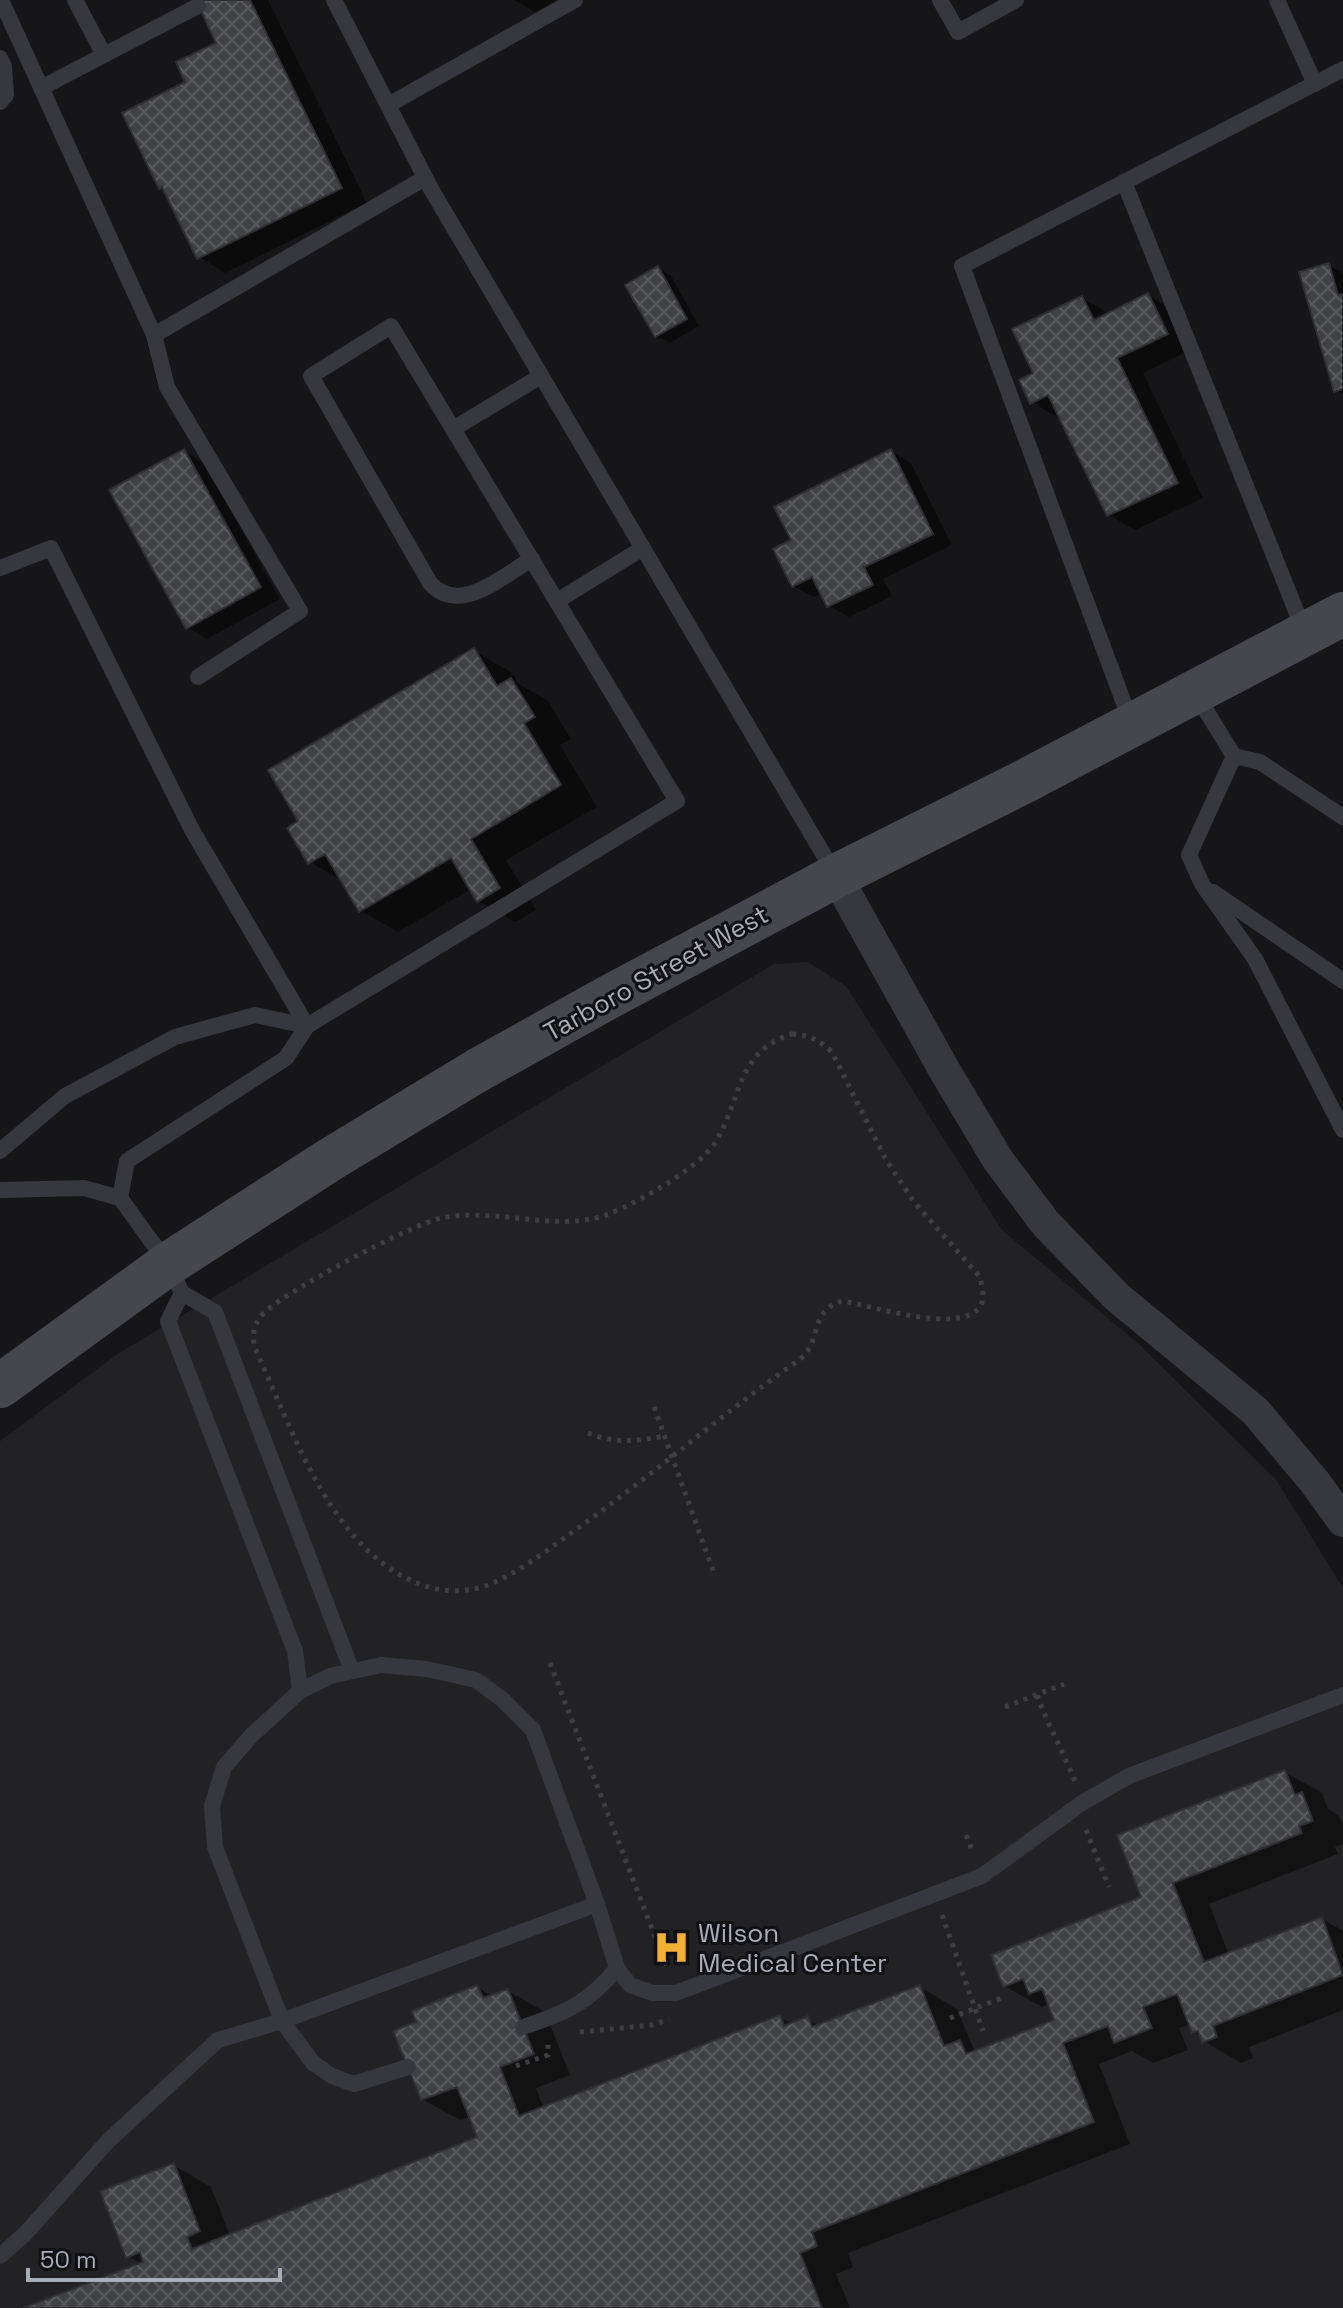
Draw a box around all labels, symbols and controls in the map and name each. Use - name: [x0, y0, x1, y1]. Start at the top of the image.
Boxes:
- street label: Tarboro Street West: [538, 897, 774, 1049]
- place label: Wilson Medical Center: [698, 1916, 887, 1980]
- hospital icon: Wilson Medical Center: [653, 1929, 691, 1967]
- scale bar: [28, 2232, 280, 2282]
- text: 50 m: [40, 2244, 97, 2275]

